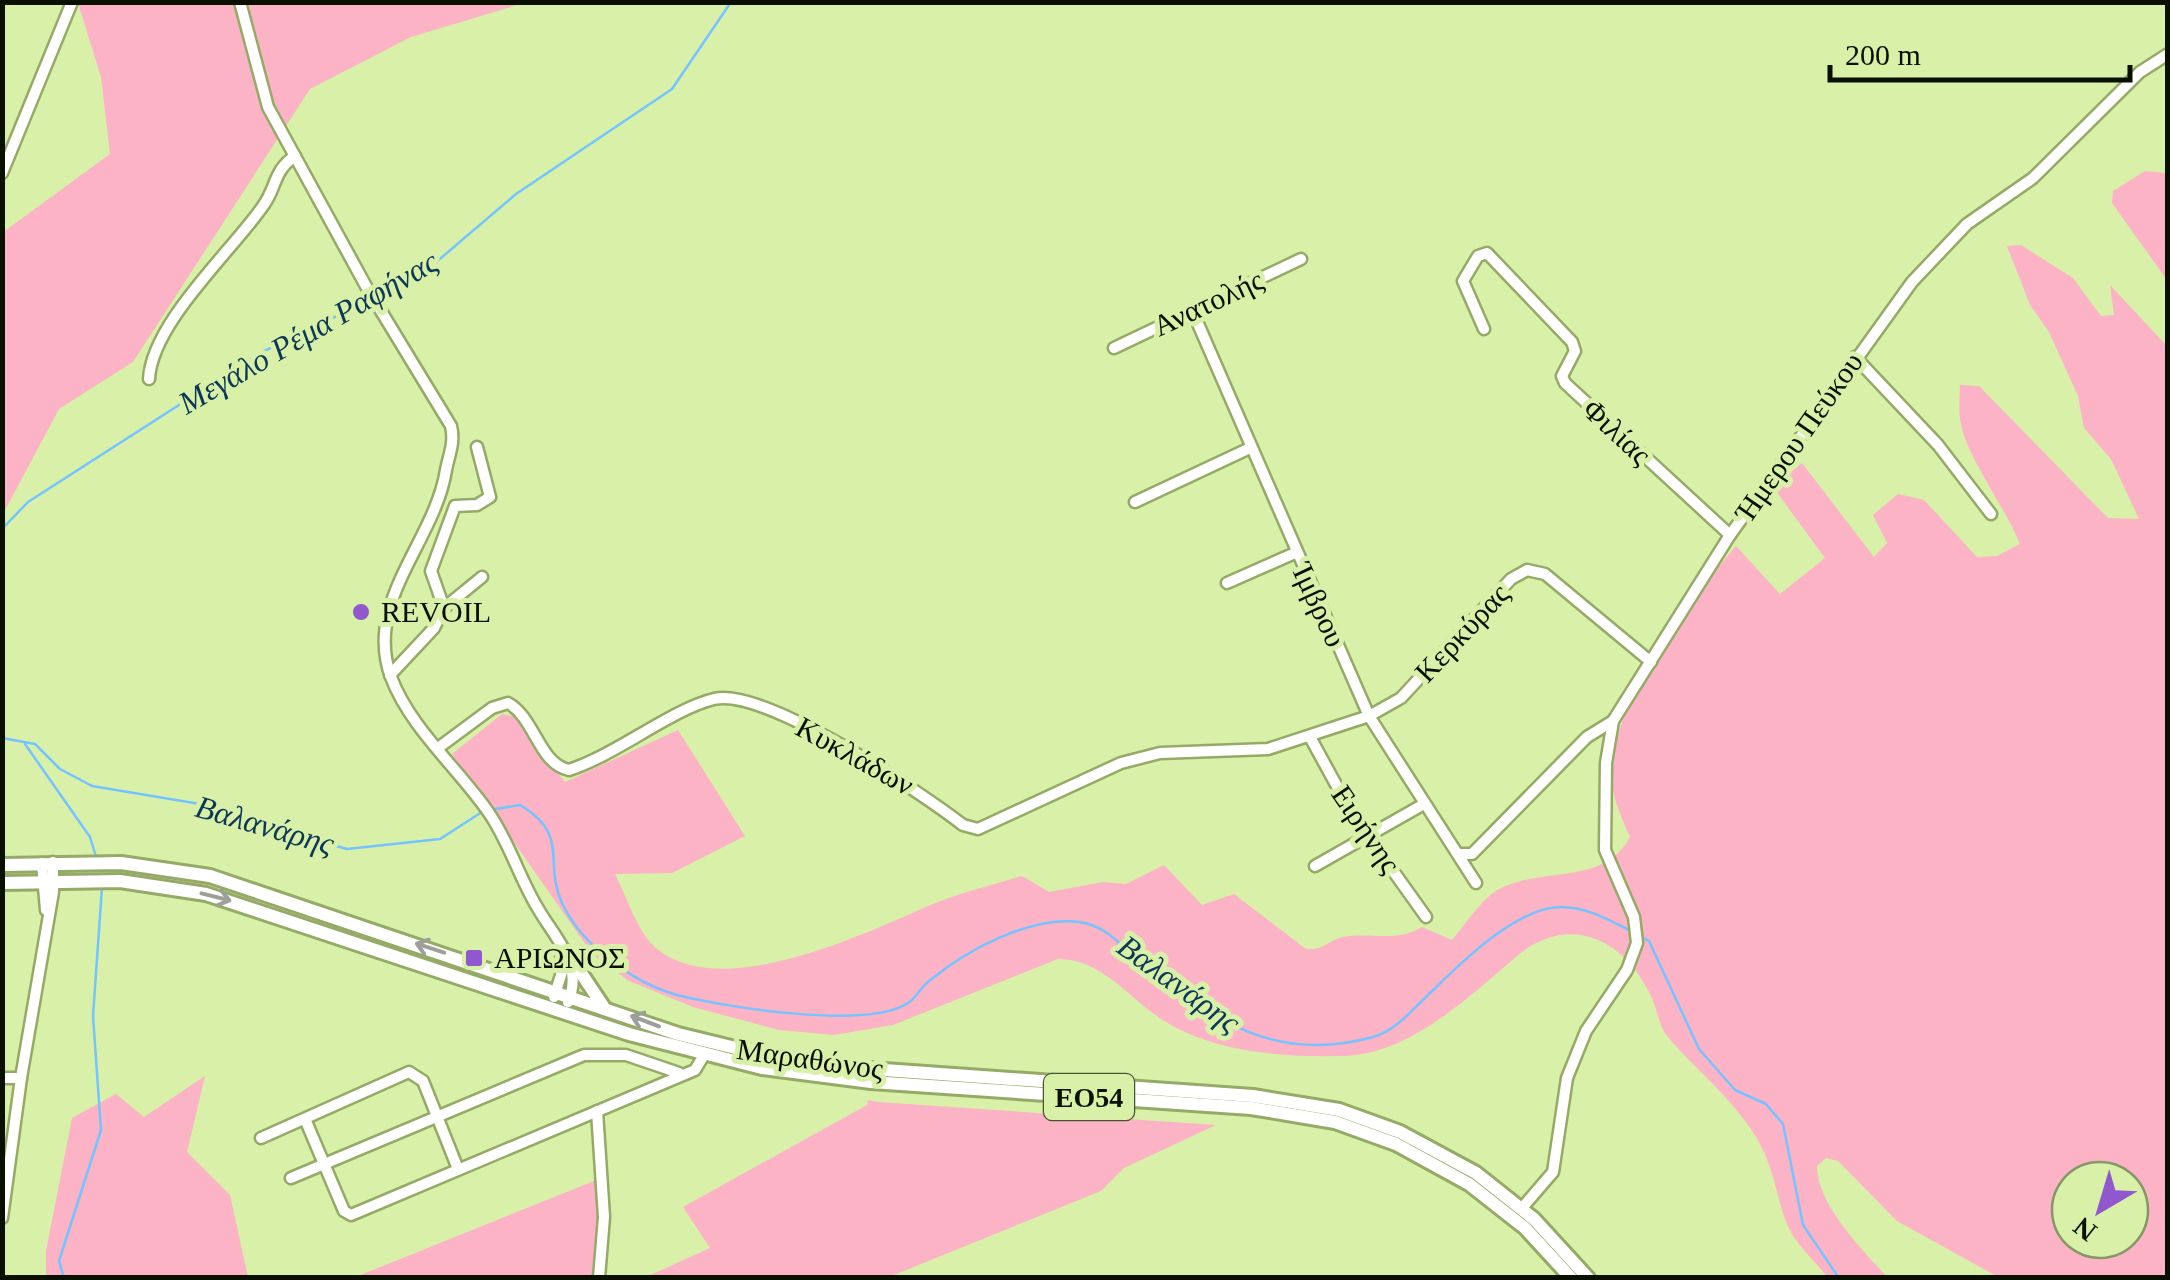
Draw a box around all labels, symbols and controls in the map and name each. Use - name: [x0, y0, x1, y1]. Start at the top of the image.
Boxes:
- scale bar: [1830, 20, 2130, 82]
- text: 200 m: [1845, 38, 1921, 71]
- water label: Μεγάλο Ρέμα Ραφήνας: [171, 243, 445, 421]
- street label: Ανατολής: [1148, 263, 1268, 342]
- street label: Ήμερου Πεύκου: [1727, 346, 1869, 529]
- street label: Φιλίας: [1577, 392, 1658, 471]
- street label: Ίμβρου: [1285, 556, 1353, 652]
- street label: Κερκύρας: [1408, 577, 1515, 688]
- place label: REVOIL: [381, 595, 491, 628]
- marker: REVOIL: [350, 601, 372, 623]
- street label: Κυκλάδων: [791, 710, 920, 801]
- street label: Ειρήνης: [1325, 779, 1408, 879]
- water label: Βαλανάρης: [192, 788, 339, 862]
- one-way arrow: [200, 888, 231, 907]
- water label: Βαλανάρης: [1111, 928, 1248, 1041]
- one-way arrow: [415, 938, 447, 956]
- place label: ΑΡΙΩΝΟΣ: [494, 941, 625, 974]
- marker: ΑΡΙΩΝΟΣ: [463, 947, 485, 969]
- one-way arrow: [630, 1011, 660, 1029]
- street label: Μαραθώνος: [735, 1032, 886, 1085]
- road number: ΕΟ54: [1044, 1074, 1134, 1120]
- north arrow: [2050, 1160, 2150, 1260]
- text: N: [2067, 1211, 2102, 1248]

